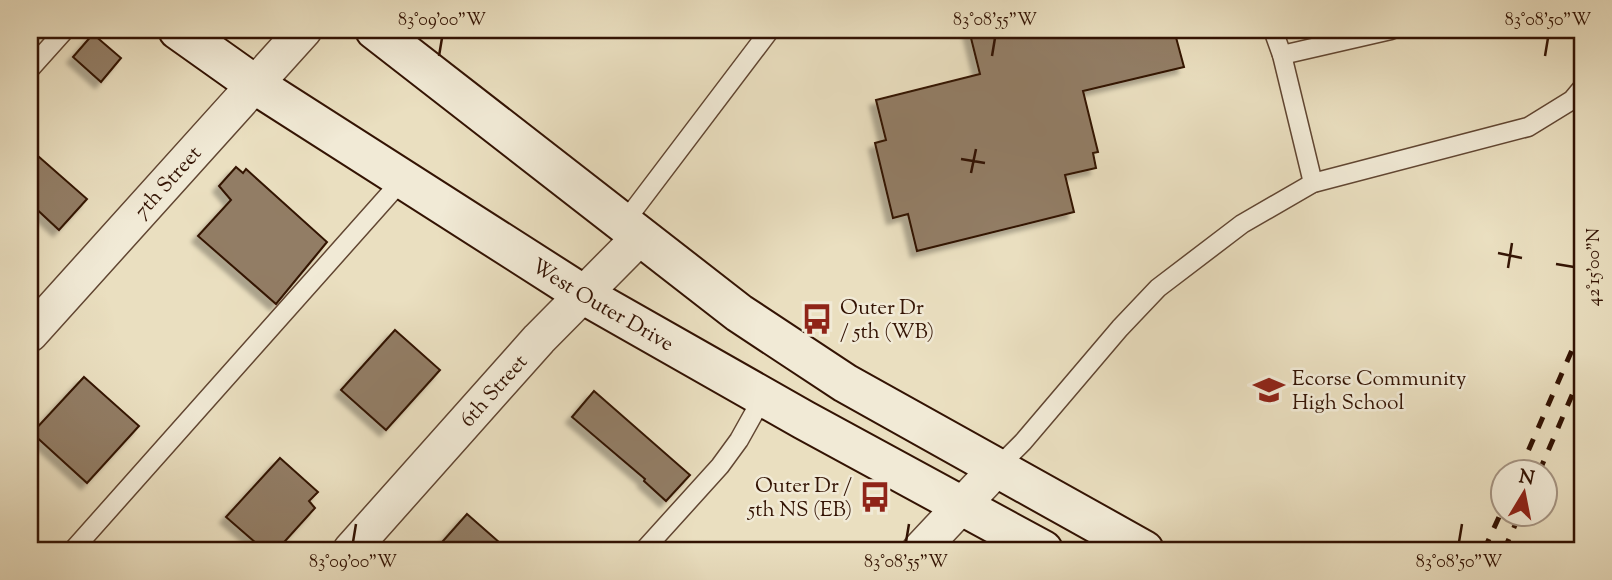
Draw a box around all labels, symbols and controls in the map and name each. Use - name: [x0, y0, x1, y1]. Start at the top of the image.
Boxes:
- text: 83°09'00"W: [398, 8, 486, 34]
- text: 83°08'55"W: [953, 8, 1037, 34]
- text: 83°08'50"W: [1505, 8, 1591, 34]
- street label: 7th Street: [128, 140, 210, 226]
- text: 42°15'00"N: [1582, 228, 1608, 306]
- street label: West Outer Drive: [525, 252, 679, 360]
- place label: Outer Dr / 5th (WB): [840, 294, 934, 348]
- bus stop icon: Outer Dr / 5th (WB): [800, 302, 834, 336]
- street label: 6th Street: [454, 348, 536, 435]
- place label: Ecorse Community High School: [1292, 365, 1467, 419]
- school or university icon: Ecorse Community High School: [1252, 373, 1286, 407]
- north arrow: [1490, 458, 1560, 528]
- text: N: [1517, 464, 1536, 493]
- place label: Outer Dr / 5th NS (EB): [747, 472, 852, 526]
- bus stop icon: Outer Dr / 5th NS (EB): [858, 480, 892, 514]
- text: 83°09'00"W: [309, 550, 397, 576]
- text: 83°08'55"W: [864, 550, 948, 576]
- text: 83°08'50"W: [1416, 550, 1502, 576]

